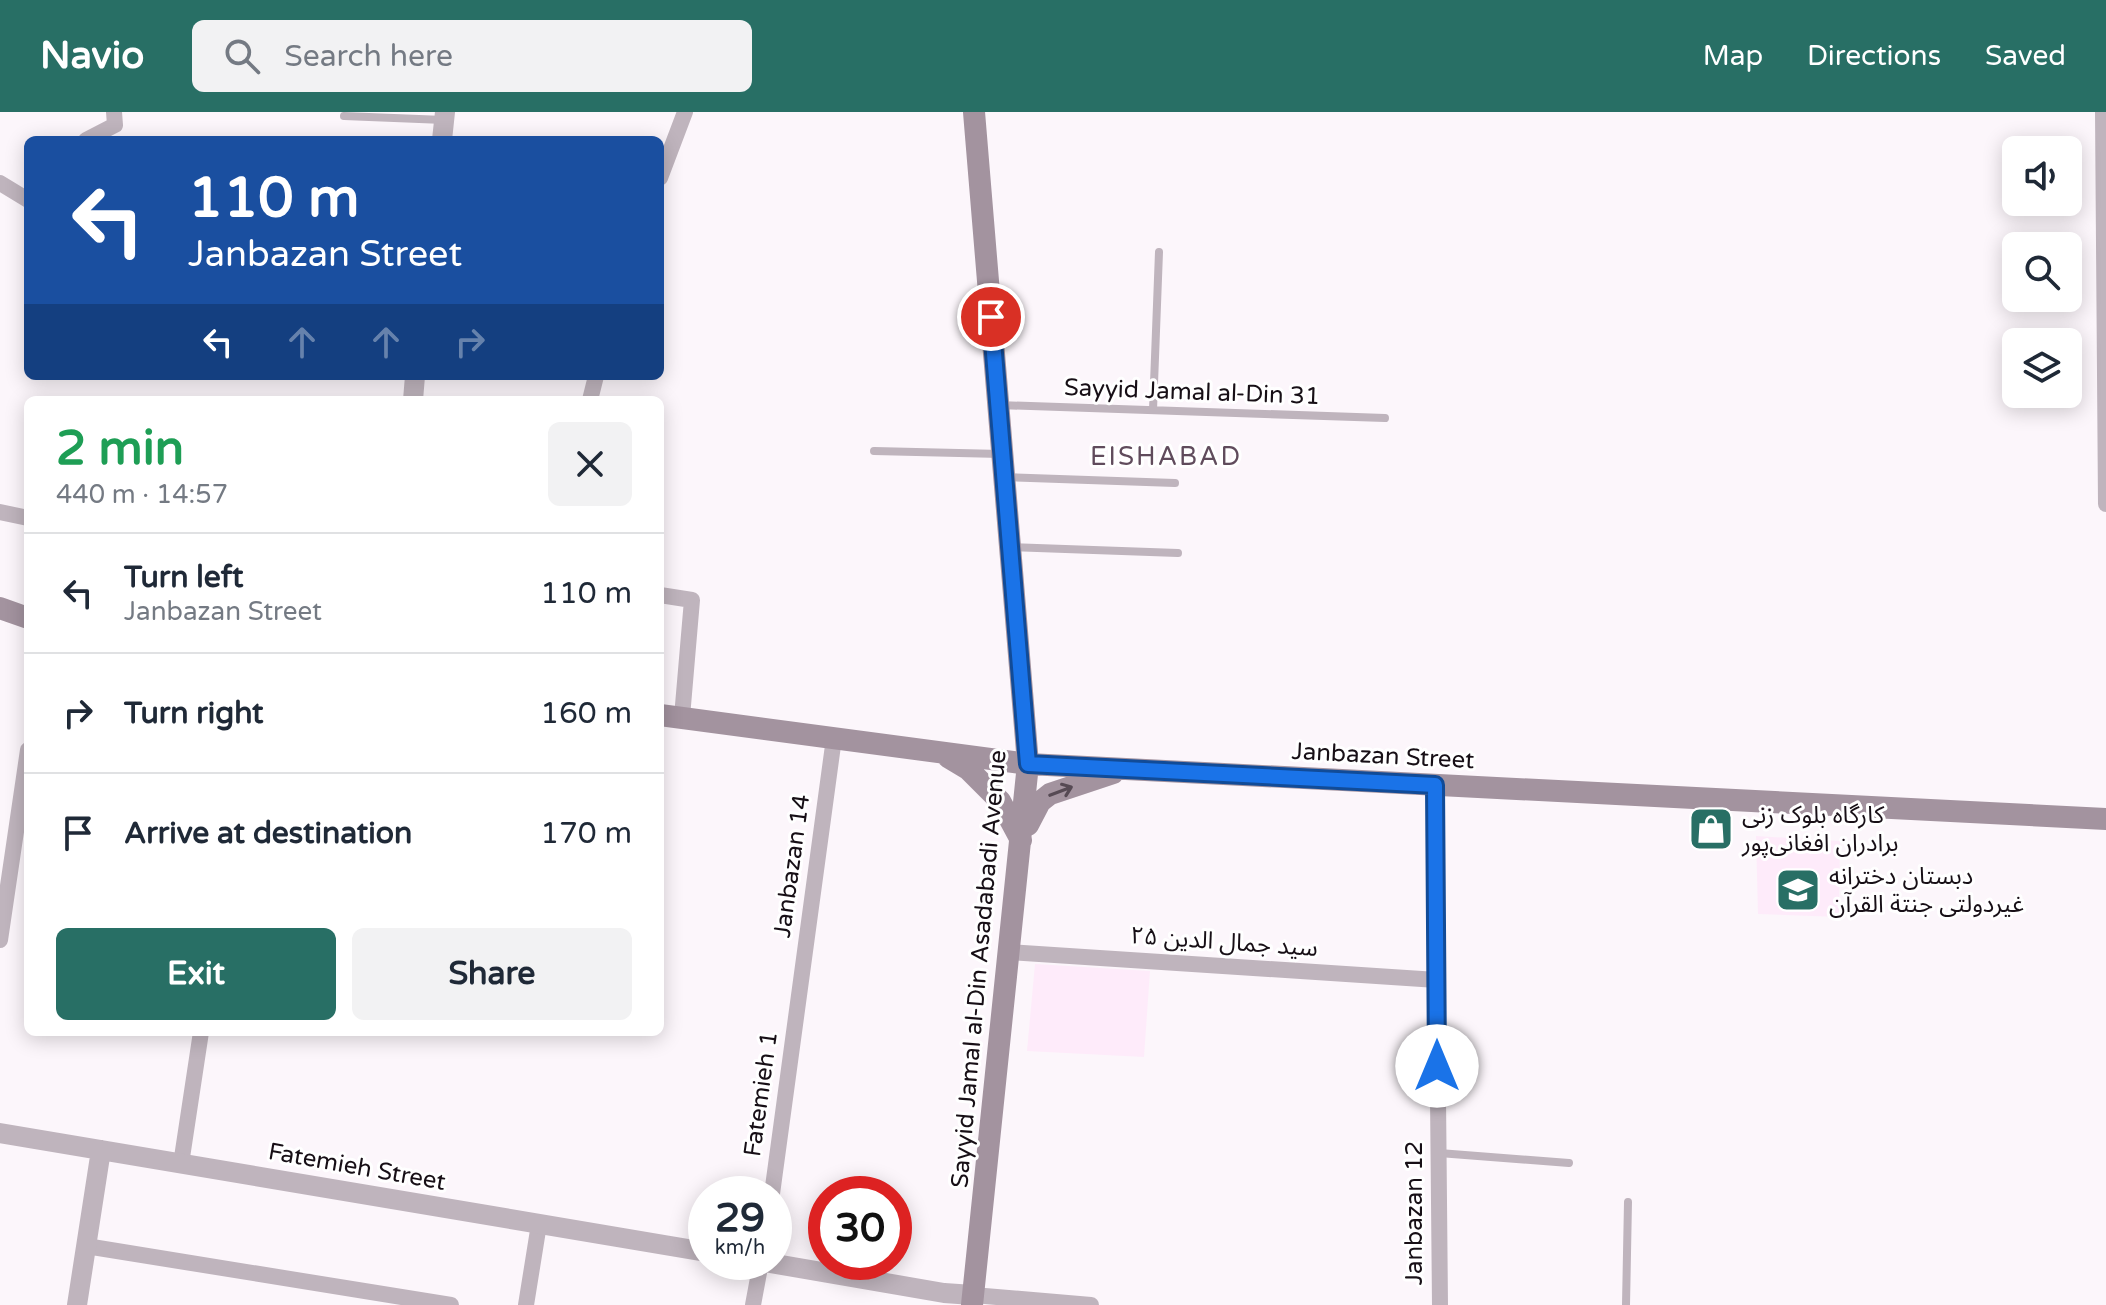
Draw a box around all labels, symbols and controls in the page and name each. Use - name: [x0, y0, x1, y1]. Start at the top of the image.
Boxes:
- search box: [192, 20, 752, 92]
- text: Navio: [40, 33, 144, 79]
- icon: search: [220, 34, 264, 78]
- text: Search here: [284, 38, 453, 75]
- text: Map: [1703, 39, 1763, 73]
- text: Directions: [1807, 39, 1941, 73]
- text: Saved: [1985, 39, 2066, 73]
- map controls: [2002, 136, 2082, 408]
- button: sound: [2002, 136, 2082, 216]
- text: 110 m: [188, 165, 359, 232]
- icon: left: [56, 168, 160, 272]
- button: search: [2002, 232, 2082, 312]
- text: Janbazan Street: [188, 233, 462, 276]
- pin: [957, 283, 1025, 351]
- icon: arrive: [969, 295, 1013, 339]
- icon: left: [196, 320, 240, 364]
- icon: ahead: [280, 320, 324, 364]
- icon: ahead: [364, 320, 408, 364]
- icon: right: [448, 320, 492, 364]
- button: layers: [2002, 328, 2082, 408]
- street label: Sayyid Jamal al-Din 31: [1063, 373, 1321, 411]
- text: 2 min: [56, 420, 184, 478]
- button: close: [548, 422, 632, 506]
- district label: EISHABAD: [1090, 441, 1242, 472]
- text: 440 m · 14:57: [56, 479, 228, 510]
- text: Turn left: [124, 559, 243, 596]
- icon: left: [56, 571, 100, 615]
- text: 110 m: [540, 575, 632, 612]
- text: Janbazan Street: [124, 596, 322, 627]
- icon: right: [56, 691, 100, 735]
- text: Turn right: [124, 695, 264, 732]
- text: 160 m: [540, 695, 632, 732]
- street label: Janbazan Street: [1291, 737, 1475, 775]
- street label: Sayyid Jamal al-Din Asadabadi Avenue: [945, 749, 1013, 1189]
- one-way arrow: [1048, 783, 1073, 797]
- street label: Janbazan 14: [768, 792, 816, 940]
- place label: کارگاه بلوک زنی برادران افغانی‌پور: [1741, 801, 1898, 858]
- shop icon: کارگاه بلوک زنی برادران افغانی‌پور: [1687, 805, 1735, 853]
- icon: arrive: [56, 811, 100, 855]
- text: Arrive at destination: [124, 815, 412, 852]
- text: 170 m: [540, 815, 632, 852]
- place label: دبستان دخترانه غیردولتی جنتة القرآن: [1829, 862, 2024, 919]
- school or university icon: دبستان دخترانه غیردولتی جنتة القرآن: [1774, 866, 1822, 914]
- street label: سید جمال الدین ۲۵: [1129, 921, 1319, 963]
- button: Exit: [56, 928, 336, 1020]
- button: Share: [352, 928, 632, 1020]
- position arrow: [1395, 1024, 1479, 1108]
- street label: Fatemieh 1: [738, 1030, 784, 1158]
- street label: Fatemieh Street: [266, 1137, 448, 1197]
- street label: Janbazan 12: [1400, 1141, 1429, 1285]
- speed limit sign: 30: [808, 1176, 912, 1280]
- text: 29: [715, 1194, 765, 1242]
- text: km/h: [715, 1236, 765, 1260]

